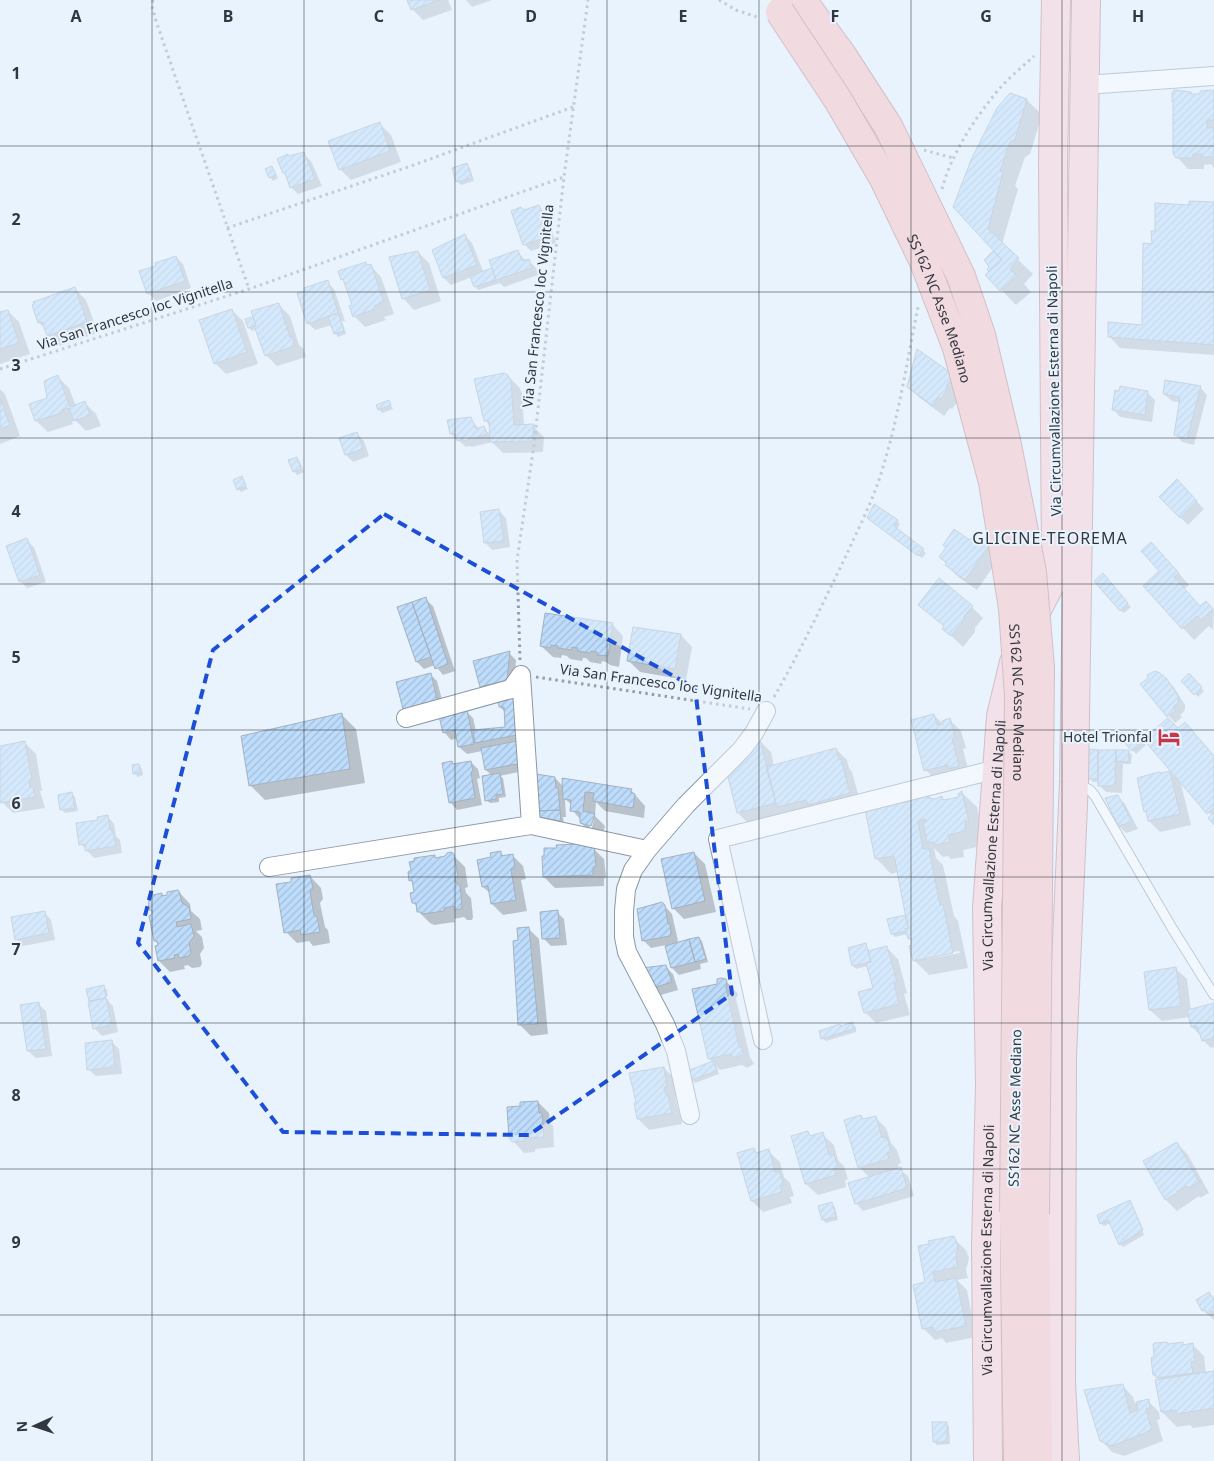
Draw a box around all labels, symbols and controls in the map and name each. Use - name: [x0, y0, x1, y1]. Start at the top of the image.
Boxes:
- text: A: [70, 5, 82, 27]
- text: B: [223, 5, 233, 27]
- text: C: [374, 5, 384, 27]
- text: D: [525, 5, 537, 27]
- text: E: [679, 5, 688, 27]
- text: F: [831, 5, 839, 27]
- text: G: [980, 5, 992, 27]
- text: H: [1132, 5, 1144, 27]
- text: 1: [11, 62, 21, 84]
- street label: Via San Francesco loc Vignitella: [517, 203, 558, 408]
- text: 2: [11, 208, 21, 230]
- street label: SS162 NC Asse Mediano: [903, 231, 976, 385]
- street label: Via Circumvallazione Esterna di Napoli: [1042, 265, 1065, 517]
- street label: Via San Francesco loc Vignitella: [35, 273, 235, 354]
- text: 3: [11, 354, 21, 376]
- text: 4: [11, 500, 21, 522]
- district label: GLICINE-TEOREMA: [972, 527, 1128, 549]
- street label: SS162 NC Asse Mediano: [1005, 623, 1029, 781]
- text: 5: [11, 646, 21, 668]
- street label: Via San Francesco loc Vignitella: [559, 659, 763, 706]
- street label: Via Circumvallazione Esterna di Napoli: [977, 719, 1010, 971]
- hotel icon: Hotel Trionfal: [1156, 724, 1182, 750]
- place label: Hotel Trionfal: [1063, 727, 1152, 746]
- text: 6: [11, 792, 21, 814]
- text: 7: [11, 938, 21, 960]
- street label: SS162 NC Asse Mediano: [1004, 1029, 1025, 1187]
- text: 8: [11, 1084, 21, 1106]
- street label: Via Circumvallazione Esterna di Napoli: [976, 1124, 998, 1376]
- text: 9: [11, 1231, 21, 1253]
- north arrow: [10, 1401, 60, 1451]
- text: N: [12, 1421, 31, 1433]

